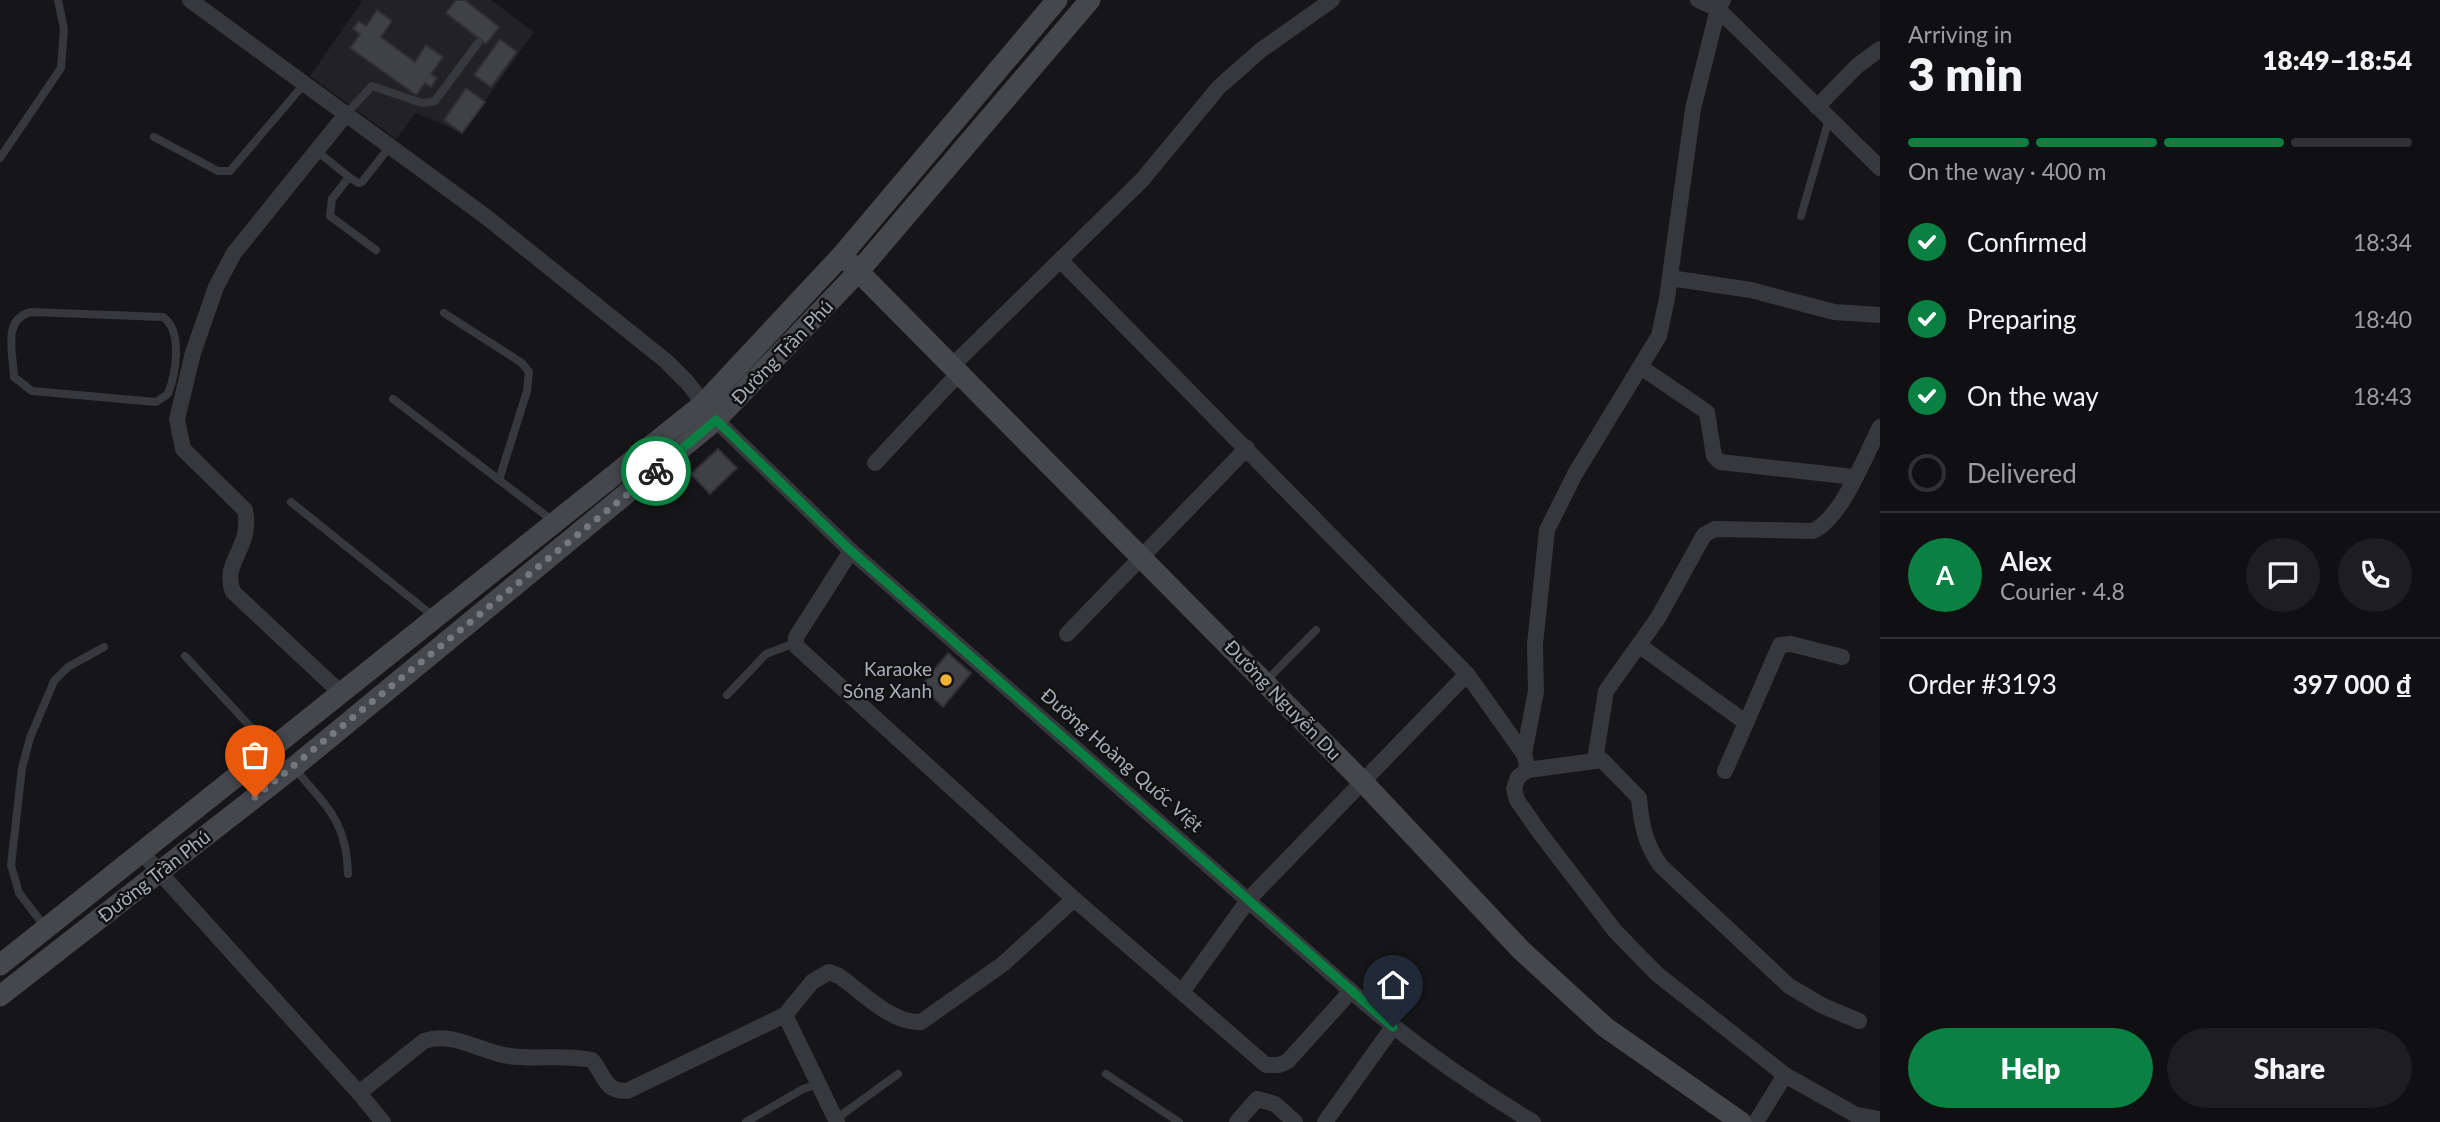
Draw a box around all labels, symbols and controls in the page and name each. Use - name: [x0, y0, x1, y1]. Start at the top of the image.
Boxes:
- text: Arriving in: [1908, 20, 2012, 48]
- text: 18:49–18:54: [2262, 44, 2412, 76]
- text: 3 min: [1908, 46, 2023, 101]
- text: On the way · 400 m: [1908, 157, 2107, 185]
- icon: check: [1908, 223, 1946, 261]
- text: Confirmed: [1967, 226, 2087, 258]
- text: 18:34: [2353, 228, 2412, 256]
- street label: Đường Trần Phú: [726, 295, 837, 409]
- icon: check: [1908, 300, 1946, 338]
- text: Preparing: [1967, 303, 2076, 335]
- text: 18:40: [2353, 305, 2412, 333]
- icon: check: [1908, 377, 1946, 415]
- text: On the way: [1967, 380, 2099, 412]
- text: 18:43: [2353, 382, 2412, 410]
- courier: [621, 436, 691, 506]
- icon: bike: [637, 452, 675, 490]
- text: Delivered: [1967, 457, 2077, 489]
- button: chat: [2246, 538, 2320, 612]
- button: phone: [2338, 538, 2412, 612]
- text: Alex: [2000, 545, 2052, 577]
- text: A: [1936, 559, 1954, 591]
- text: Courier · 4.8: [2000, 577, 2125, 605]
- street label: Đường Nguyễn Du: [1220, 635, 1346, 764]
- place label: Karaoke Sóng Xanh: [843, 657, 932, 702]
- text: Order #3193: [1908, 668, 2057, 700]
- text: 397 000 ₫: [2293, 668, 2412, 700]
- marker: Karaoke Sóng Xanh: [938, 672, 954, 688]
- street label: Đường Hoàng Quốc Việt: [1037, 683, 1208, 836]
- pin: [225, 725, 285, 797]
- icon: bag: [236, 736, 274, 774]
- street label: Đường Trần Phú: [93, 825, 214, 927]
- pin: [1363, 955, 1423, 1027]
- icon: home: [1374, 966, 1412, 1004]
- button: Help: [1908, 1028, 2153, 1108]
- button: Share: [2167, 1028, 2412, 1108]

